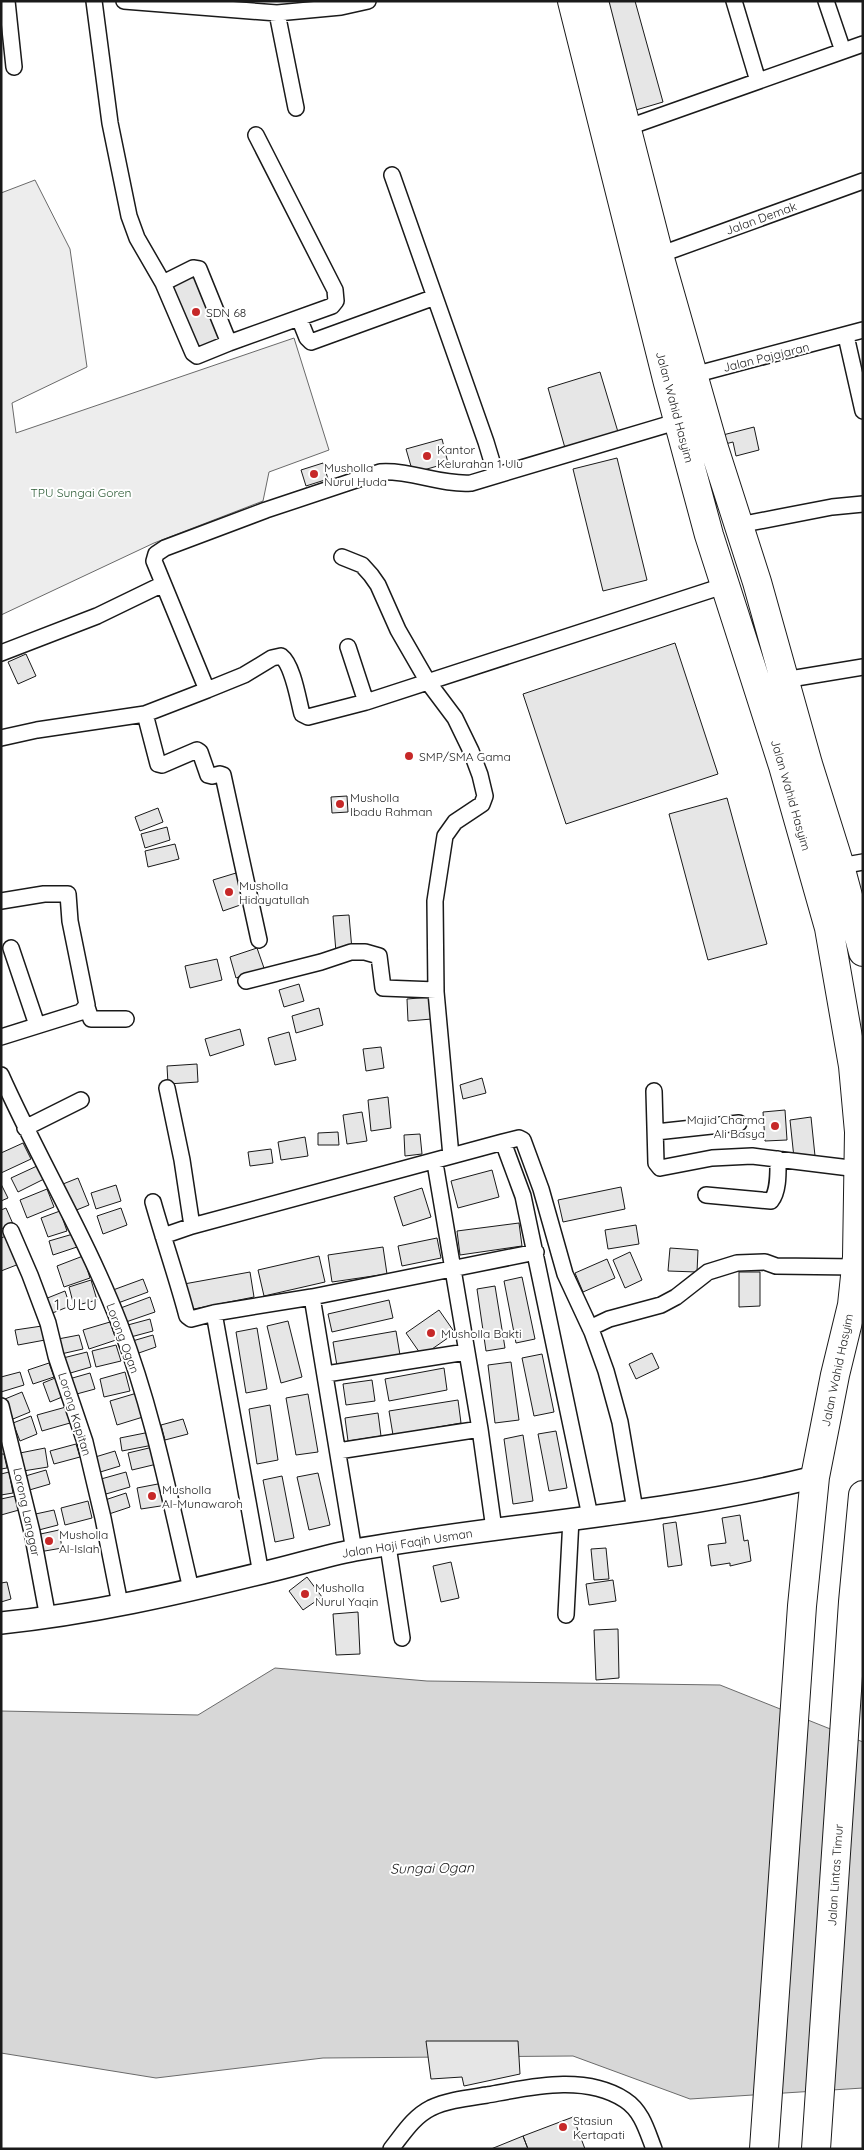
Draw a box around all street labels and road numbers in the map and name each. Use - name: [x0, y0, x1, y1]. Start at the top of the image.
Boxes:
- street label: Jalan Demak: [723, 198, 799, 238]
- street label: Jalan Pajajaran: [721, 339, 811, 375]
- street label: Jalan Wahid Hasyim: [653, 350, 697, 465]
- street label: Jalan Wahid Hasyim: [768, 738, 814, 852]
- street label: Lorong Ogan: [103, 1301, 143, 1375]
- street label: Jalan Wahid Hasyim: [818, 1312, 856, 1428]
- street label: Lorong Kapitan: [55, 1370, 95, 1458]
- street label: Lorong Langgar: [10, 1466, 44, 1558]
- street label: Jalan Haji Faqih Usman: [340, 1525, 474, 1561]
- street label: Jalan Lintas Timur: [824, 1823, 846, 1927]

